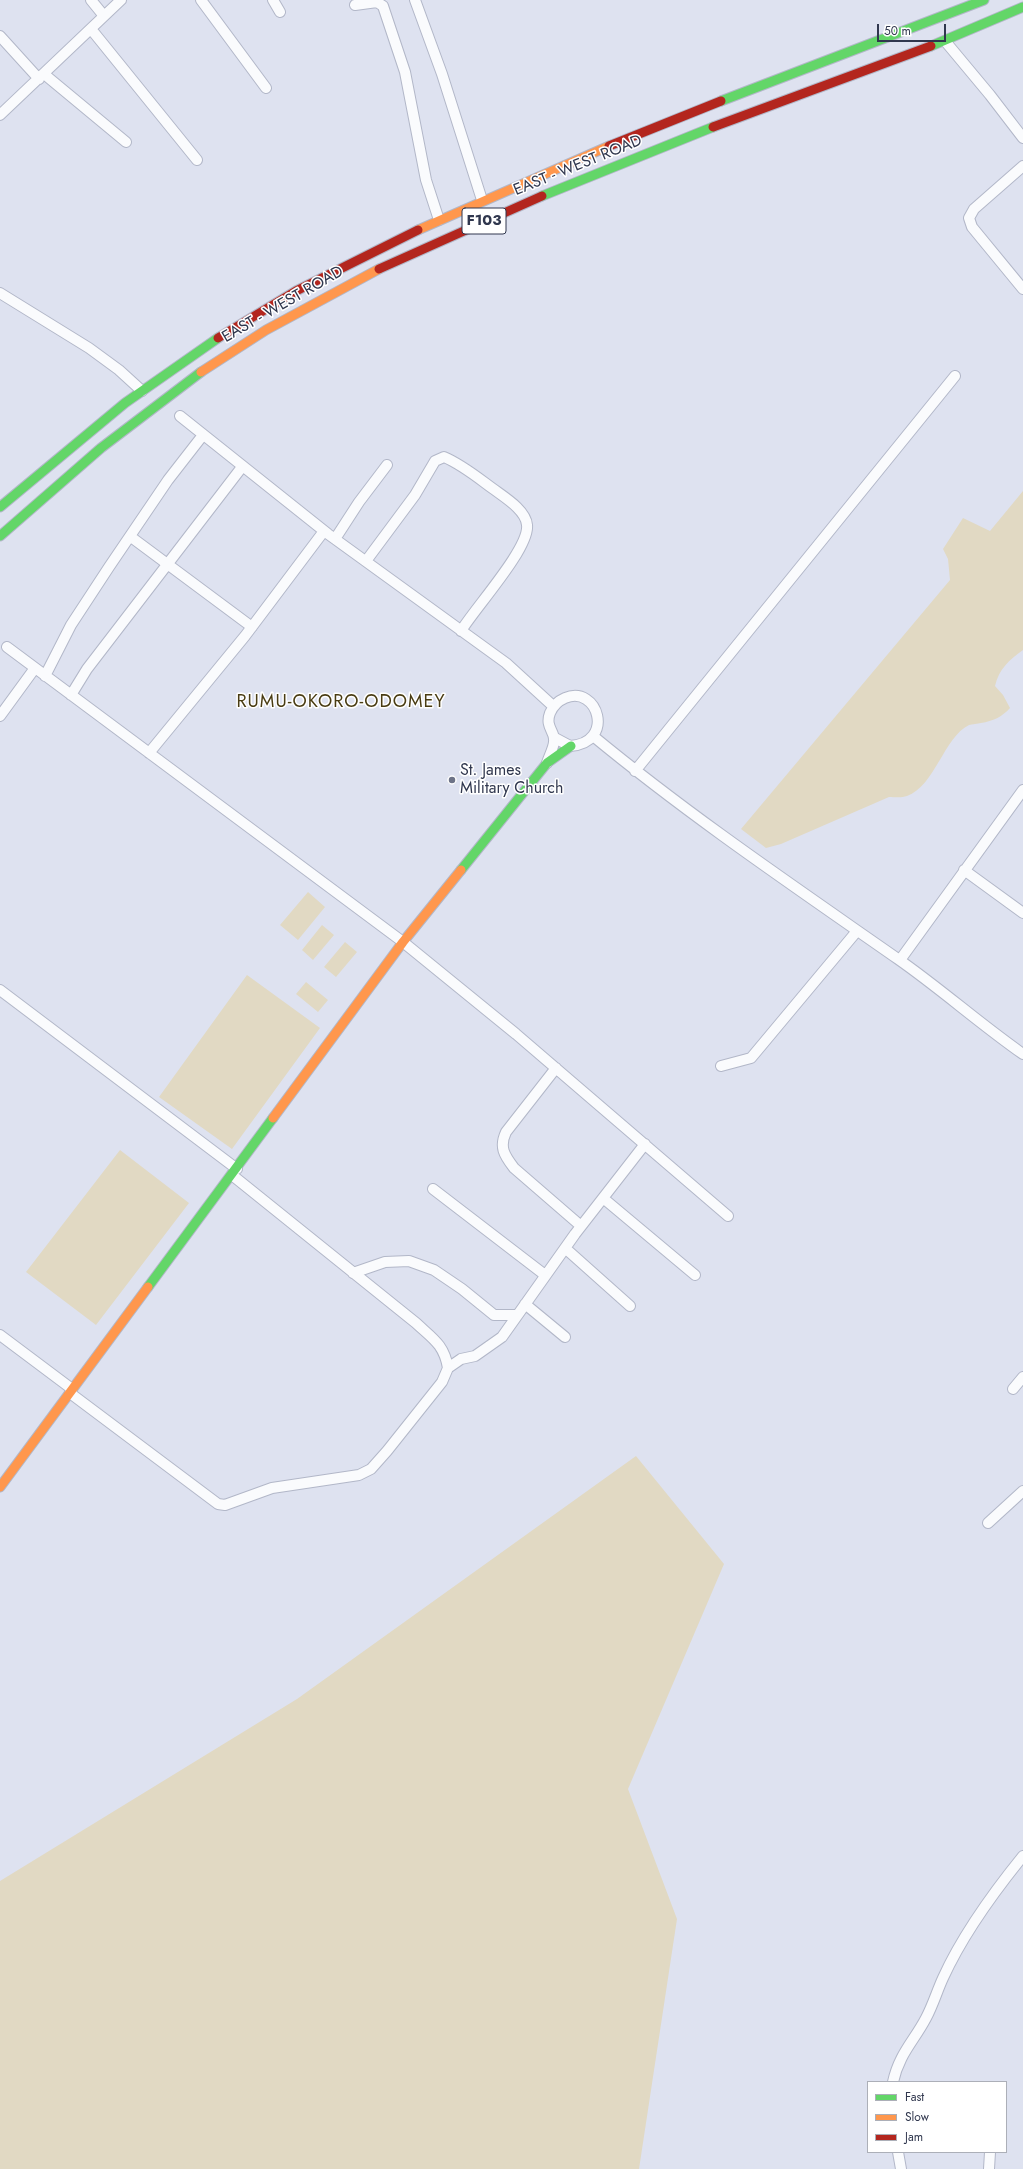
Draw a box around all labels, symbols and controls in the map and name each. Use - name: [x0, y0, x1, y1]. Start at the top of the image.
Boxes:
- scale bar: [879, 16, 948, 42]
- text: 50 m: [884, 22, 911, 40]
- street label: EAST - WEST ROAD: [511, 131, 645, 201]
- road number: F103: [462, 208, 506, 234]
- street label: EAST - WEST ROAD: [219, 263, 347, 347]
- district label: RUMU-OKORO-ODOMEY: [236, 692, 446, 714]
- place label: St. James Military Church: [460, 761, 563, 799]
- marker: St. James Military Church: [447, 775, 457, 785]
- legend: [867, 2081, 1007, 2153]
- text: Fast: [905, 2088, 924, 2106]
- text: Slow: [905, 2108, 929, 2126]
- text: Jam: [905, 2128, 923, 2146]

